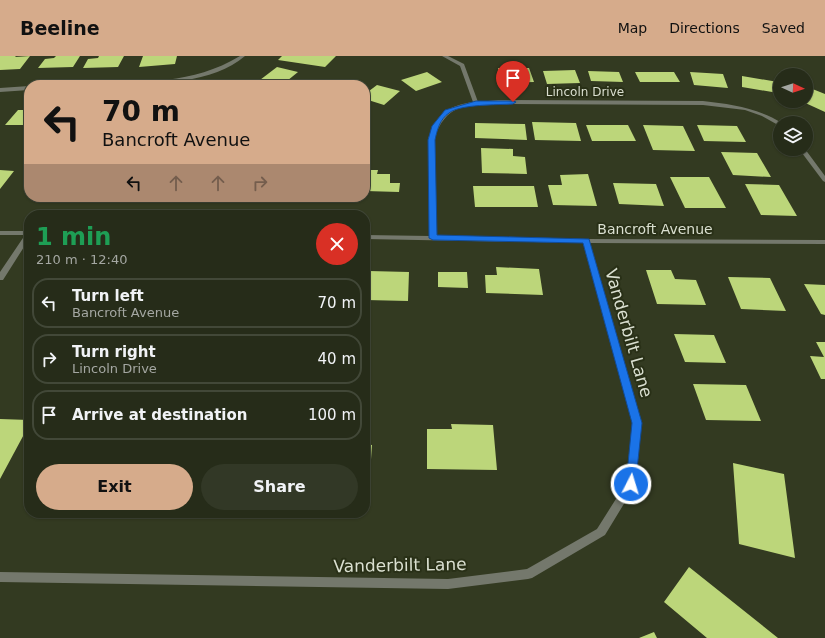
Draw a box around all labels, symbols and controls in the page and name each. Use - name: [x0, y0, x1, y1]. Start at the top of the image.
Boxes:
- text: Beeline: [20, 17, 100, 39]
- text: Map: [618, 20, 647, 36]
- text: Directions: [669, 20, 740, 36]
- text: Saved: [762, 20, 805, 36]
- pin: [496, 61, 530, 102]
- icon: arrive: [502, 67, 524, 89]
- north arrow: [773, 68, 813, 108]
- map controls: [773, 68, 813, 156]
- street label: Lincoln Drive: [546, 85, 624, 99]
- text: 70 m: [102, 95, 180, 128]
- icon: left: [36, 96, 88, 148]
- button: layers: [773, 116, 813, 156]
- text: Bancroft Avenue: [102, 129, 250, 150]
- icon: left: [123, 172, 145, 194]
- icon: ahead: [165, 172, 187, 194]
- icon: ahead: [207, 172, 229, 194]
- icon: right: [249, 172, 271, 194]
- street label: Bancroft Avenue: [597, 221, 713, 237]
- text: 1 min: [36, 223, 111, 251]
- button: close: [316, 223, 358, 265]
- text: 210 m · 12:40: [36, 252, 127, 267]
- street label: Vanderbilt Lane: [601, 266, 657, 400]
- text: Turn left: [72, 287, 144, 305]
- icon: left: [38, 292, 60, 314]
- text: 70 m: [318, 294, 356, 312]
- text: Bancroft Avenue: [72, 305, 179, 320]
- text: Turn right: [72, 343, 156, 361]
- icon: right: [38, 348, 60, 370]
- text: 40 m: [318, 350, 356, 368]
- text: Lincoln Drive: [72, 361, 157, 376]
- icon: arrive: [38, 404, 60, 426]
- text: Arrive at destination: [72, 406, 247, 424]
- text: 100 m: [308, 406, 356, 424]
- position arrow: [610, 463, 652, 505]
- button: Exit: [36, 464, 193, 510]
- button: Share: [201, 464, 358, 510]
- street label: Vanderbilt Lane: [333, 554, 467, 576]

